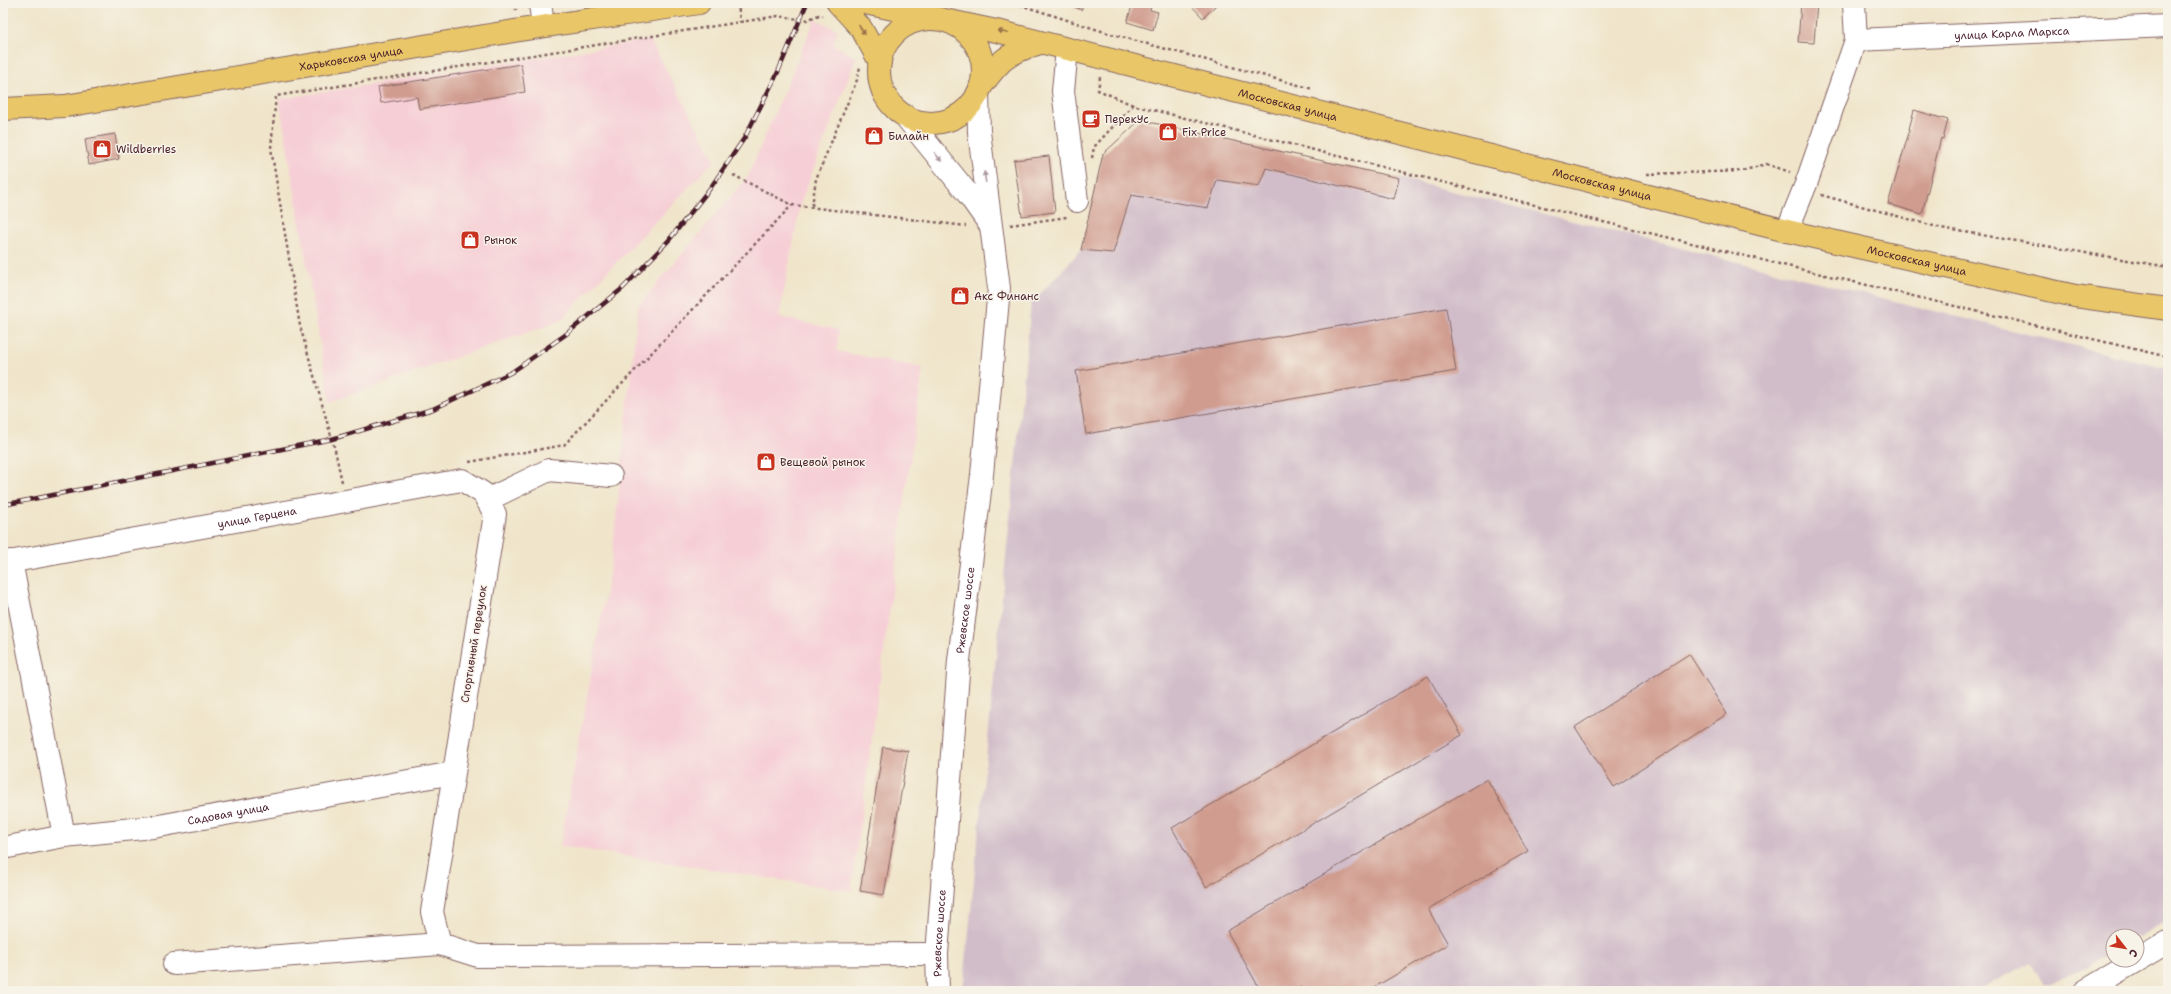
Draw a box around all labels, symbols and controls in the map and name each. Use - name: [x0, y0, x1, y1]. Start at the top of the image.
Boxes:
- street label: улица Карла Маркса: [1954, 23, 2070, 43]
- one-way arrow: [858, 25, 866, 35]
- one-way arrow: [996, 29, 1008, 35]
- street label: Харьковская улица: [298, 42, 404, 74]
- street label: Московская улица: [1237, 85, 1339, 124]
- cafe icon: ПерекУс: [1080, 108, 1102, 130]
- place label: ПерекУс: [1105, 112, 1149, 127]
- shop icon: Fix Price: [1157, 121, 1179, 143]
- shop icon: Билайн: [863, 125, 885, 147]
- place label: Fix Price: [1182, 125, 1226, 140]
- place label: Билайн: [888, 129, 929, 144]
- shop icon: Wildberries: [91, 138, 113, 160]
- place label: Wildberries: [116, 142, 176, 157]
- one-way arrow: [934, 152, 942, 163]
- street label: Московская улица: [1551, 164, 1653, 204]
- one-way arrow: [982, 171, 988, 183]
- shop icon: Рынок: [459, 229, 481, 251]
- place label: Рынок: [484, 233, 517, 248]
- street label: Московская улица: [1866, 242, 1968, 279]
- shop icon: Акс Финанс: [949, 285, 971, 307]
- place label: Акс Финанс: [974, 289, 1039, 304]
- shop icon: Вещевой рынок: [755, 451, 777, 473]
- place label: Вещевой рынок: [780, 455, 865, 470]
- street label: улица Герцена: [216, 503, 298, 532]
- street label: Ржевское шоссе: [952, 566, 978, 655]
- street label: Спортивный переулок: [457, 584, 491, 704]
- street label: Садовая улица: [186, 799, 270, 828]
- street label: Ржевское шоссе: [929, 889, 949, 977]
- north arrow: [2105, 928, 2145, 968]
- text: С: [2125, 946, 2141, 960]

